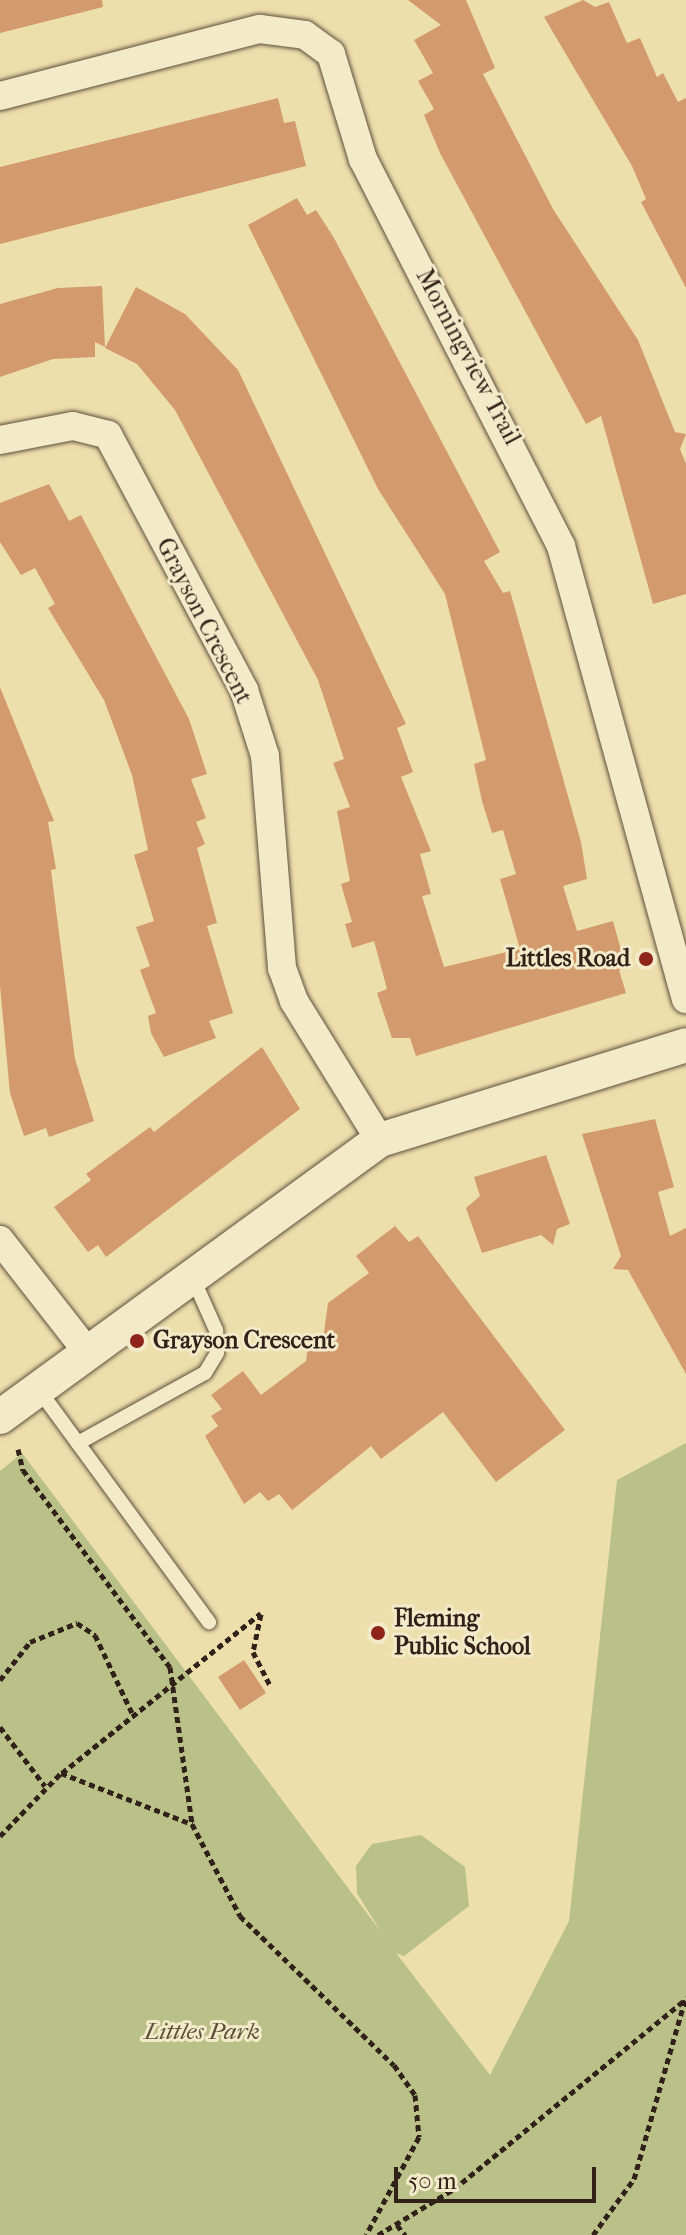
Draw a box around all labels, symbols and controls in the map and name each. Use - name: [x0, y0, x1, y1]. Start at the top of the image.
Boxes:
- street label: Morningview Trail: [409, 264, 527, 450]
- street label: Grayson Crescent: [150, 533, 258, 709]
- place label: Littles Road: [506, 945, 630, 973]
- marker: Littles Road: [637, 950, 655, 968]
- place label: Grayson Crescent: [153, 1327, 335, 1355]
- marker: Grayson Crescent: [128, 1332, 146, 1350]
- place label: Fleming Public School: [394, 1605, 531, 1661]
- marker: Fleming Public School: [369, 1624, 387, 1642]
- park label: Littles Park: [144, 2018, 260, 2046]
- scale bar: [398, 2151, 600, 2201]
- text: 50 m: [408, 2167, 457, 2195]

